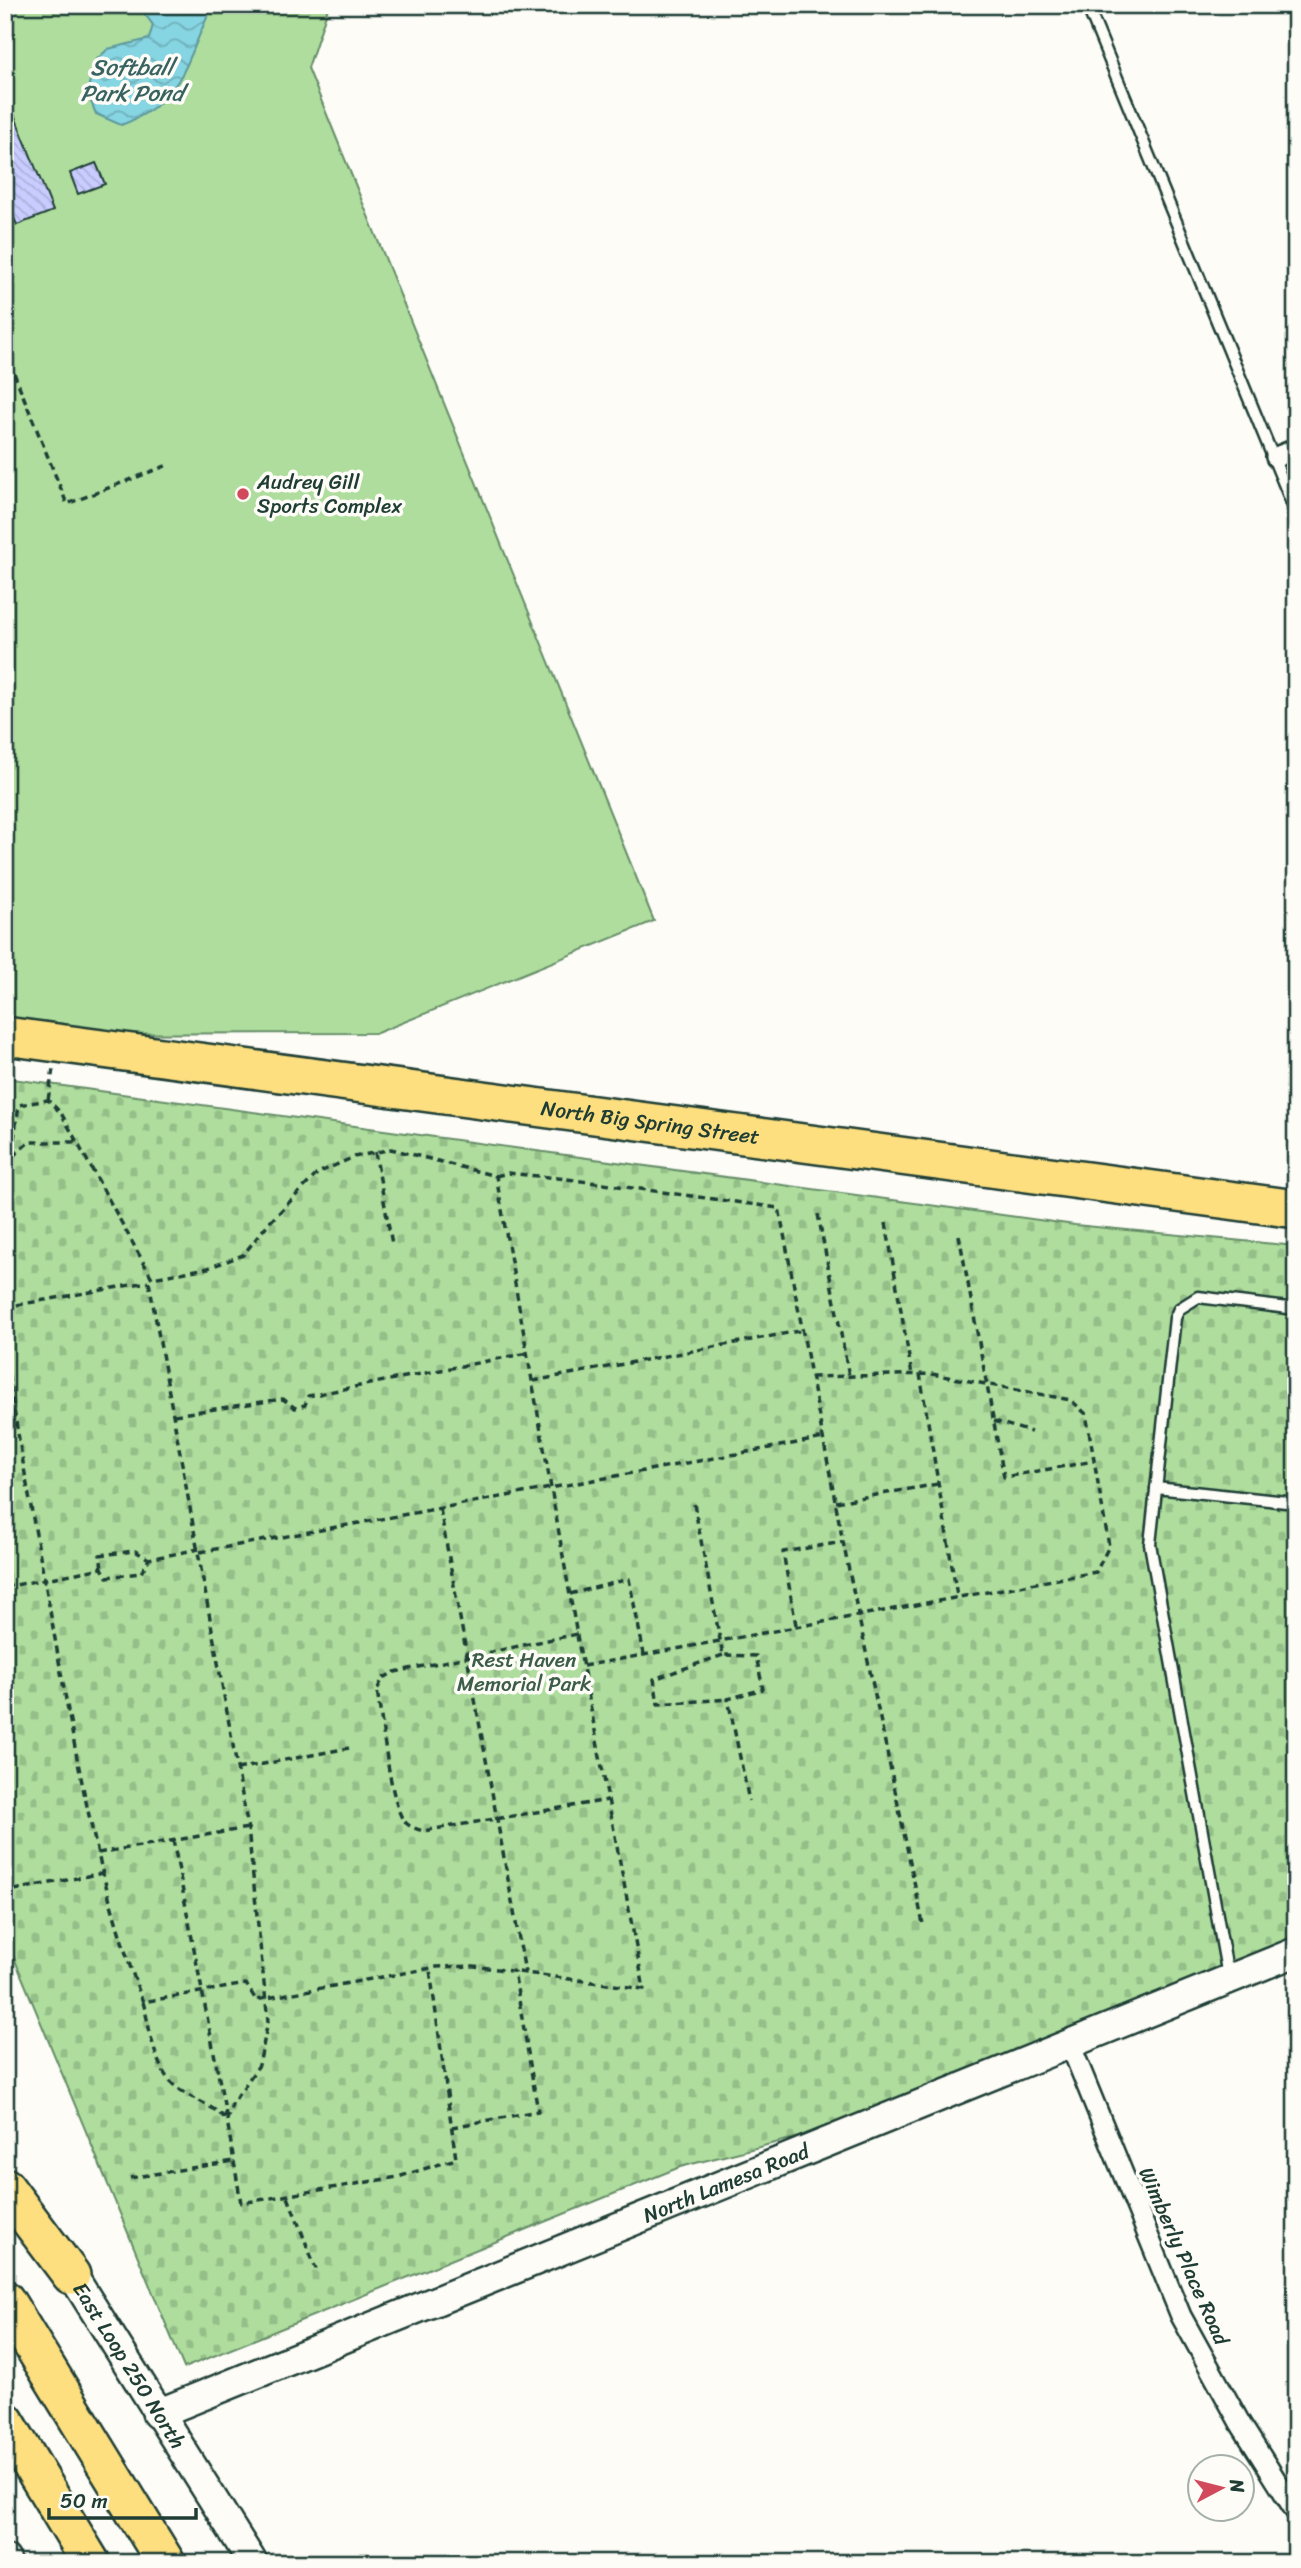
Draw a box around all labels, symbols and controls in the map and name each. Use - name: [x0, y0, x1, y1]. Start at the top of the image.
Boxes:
- water label: Softball Park Pond: [81, 47, 189, 114]
- place label: Audrey Gill Sports Complex: [256, 463, 402, 525]
- marker: Audrey Gill Sports Complex: [235, 486, 251, 502]
- street label: North Big Spring Street: [539, 1089, 762, 1156]
- park label: Rest Haven Memorial Park: [457, 1641, 591, 1703]
- street label: North Lamesa Road: [637, 2132, 817, 2234]
- street label: Wimberly Place Road: [1128, 2161, 1241, 2353]
- street label: East Loop 250 North: [62, 2274, 196, 2457]
- north arrow: [1186, 2452, 1256, 2522]
- text: N: [1220, 2476, 1255, 2495]
- scale bar: [49, 2477, 196, 2521]
- text: 50 m: [60, 2482, 108, 2520]

